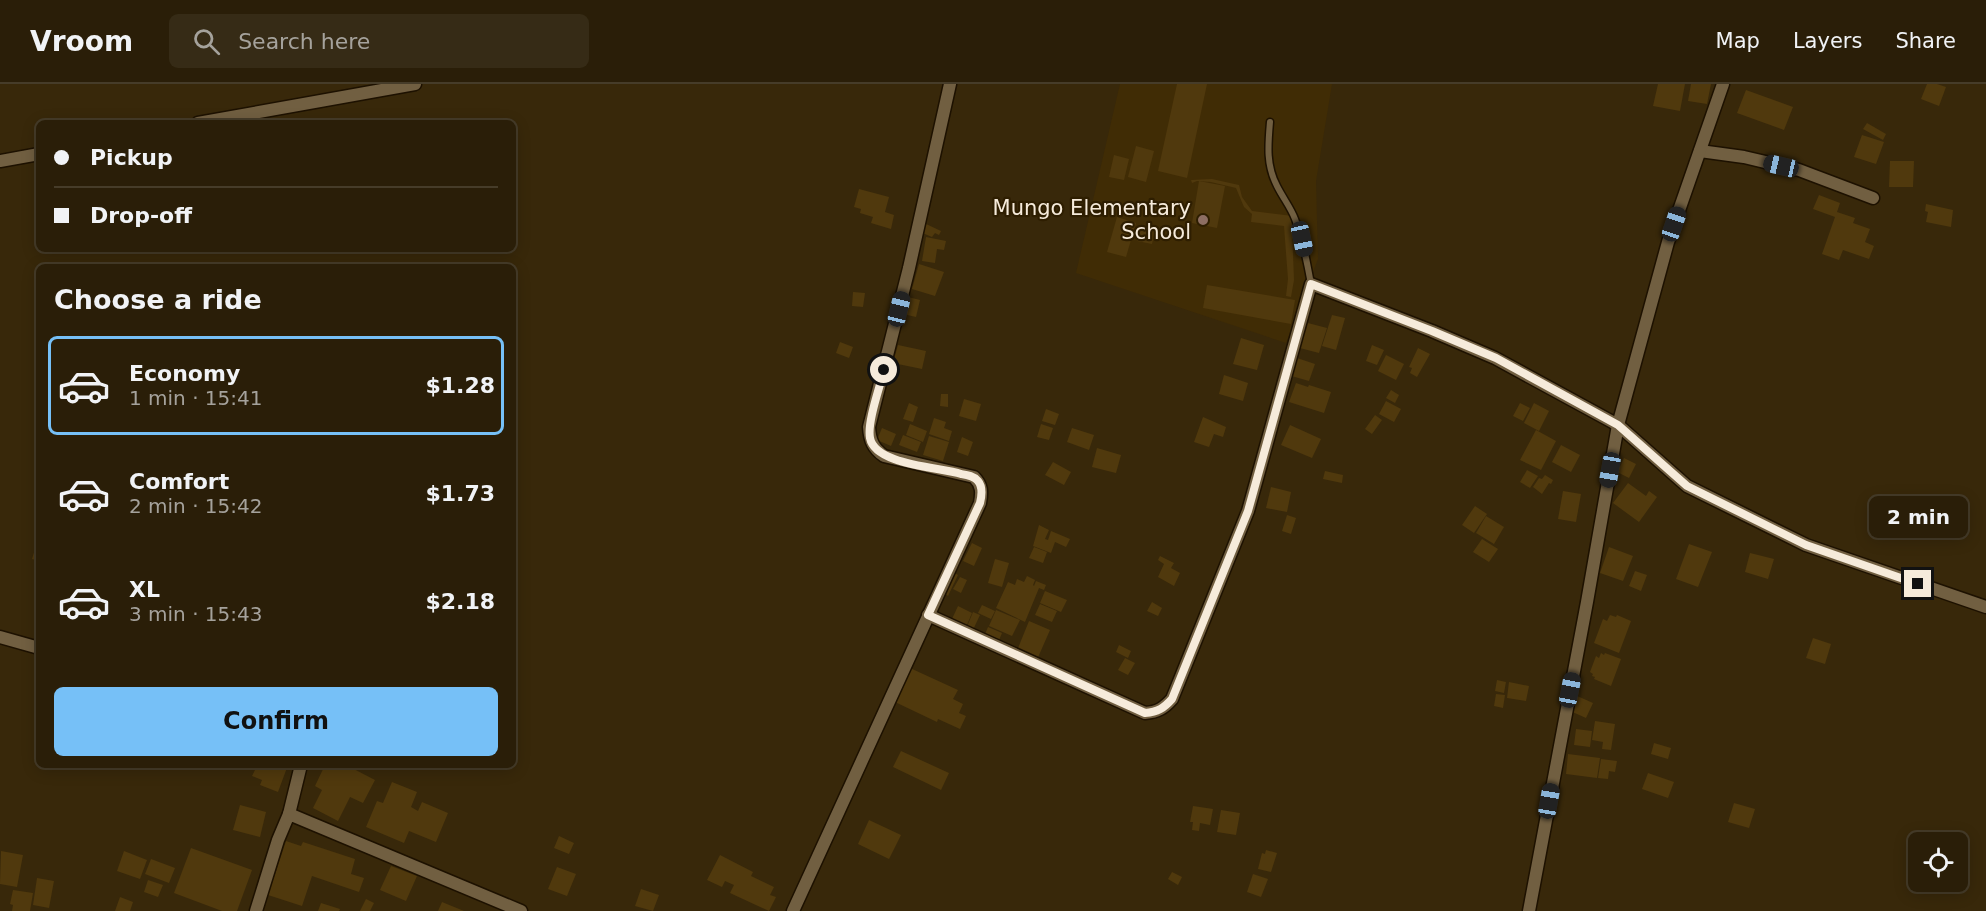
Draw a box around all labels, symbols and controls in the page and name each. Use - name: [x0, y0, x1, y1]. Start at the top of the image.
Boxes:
- search box: [169, 14, 589, 68]
- text: Vroom: [30, 25, 133, 58]
- icon: search: [190, 25, 223, 58]
- text: Search here: [238, 29, 370, 54]
- text: Map: [1716, 29, 1760, 53]
- text: Layers: [1793, 29, 1862, 53]
- text: Share: [1895, 29, 1956, 53]
- text: Pickup: [90, 145, 173, 170]
- car: [1761, 153, 1801, 179]
- place label: Mungo Elementary School: [993, 196, 1191, 244]
- text: Drop-off: [90, 203, 192, 228]
- car: [1660, 204, 1688, 244]
- marker: Mungo Elementary School: [1196, 213, 1210, 227]
- car: [1289, 220, 1315, 258]
- text: Choose a ride: [54, 284, 262, 315]
- car: [886, 289, 912, 329]
- route start: [870, 356, 897, 383]
- icon: car: [57, 359, 111, 413]
- text: Economy: [129, 361, 240, 386]
- text: $1.28: [425, 373, 495, 398]
- text: 1 min · 15:41: [129, 386, 263, 410]
- car: [1598, 451, 1622, 489]
- icon: car: [57, 467, 111, 521]
- text: Comfort: [129, 469, 229, 494]
- text: $1.73: [425, 481, 495, 506]
- text: 2 min · 15:42: [129, 494, 263, 518]
- callout: 2 min: [1868, 497, 1968, 539]
- text: 2 min: [1887, 505, 1950, 529]
- route end: [1904, 570, 1931, 597]
- icon: car: [57, 575, 111, 629]
- text: XL: [129, 577, 160, 602]
- text: $2.18: [425, 589, 495, 614]
- text: 3 min · 15:43: [129, 602, 263, 626]
- car: [1558, 671, 1582, 709]
- button: Confirm: [54, 687, 498, 756]
- car: [1537, 782, 1561, 820]
- map controls: [1908, 832, 1968, 892]
- button: locate: [1908, 832, 1968, 892]

